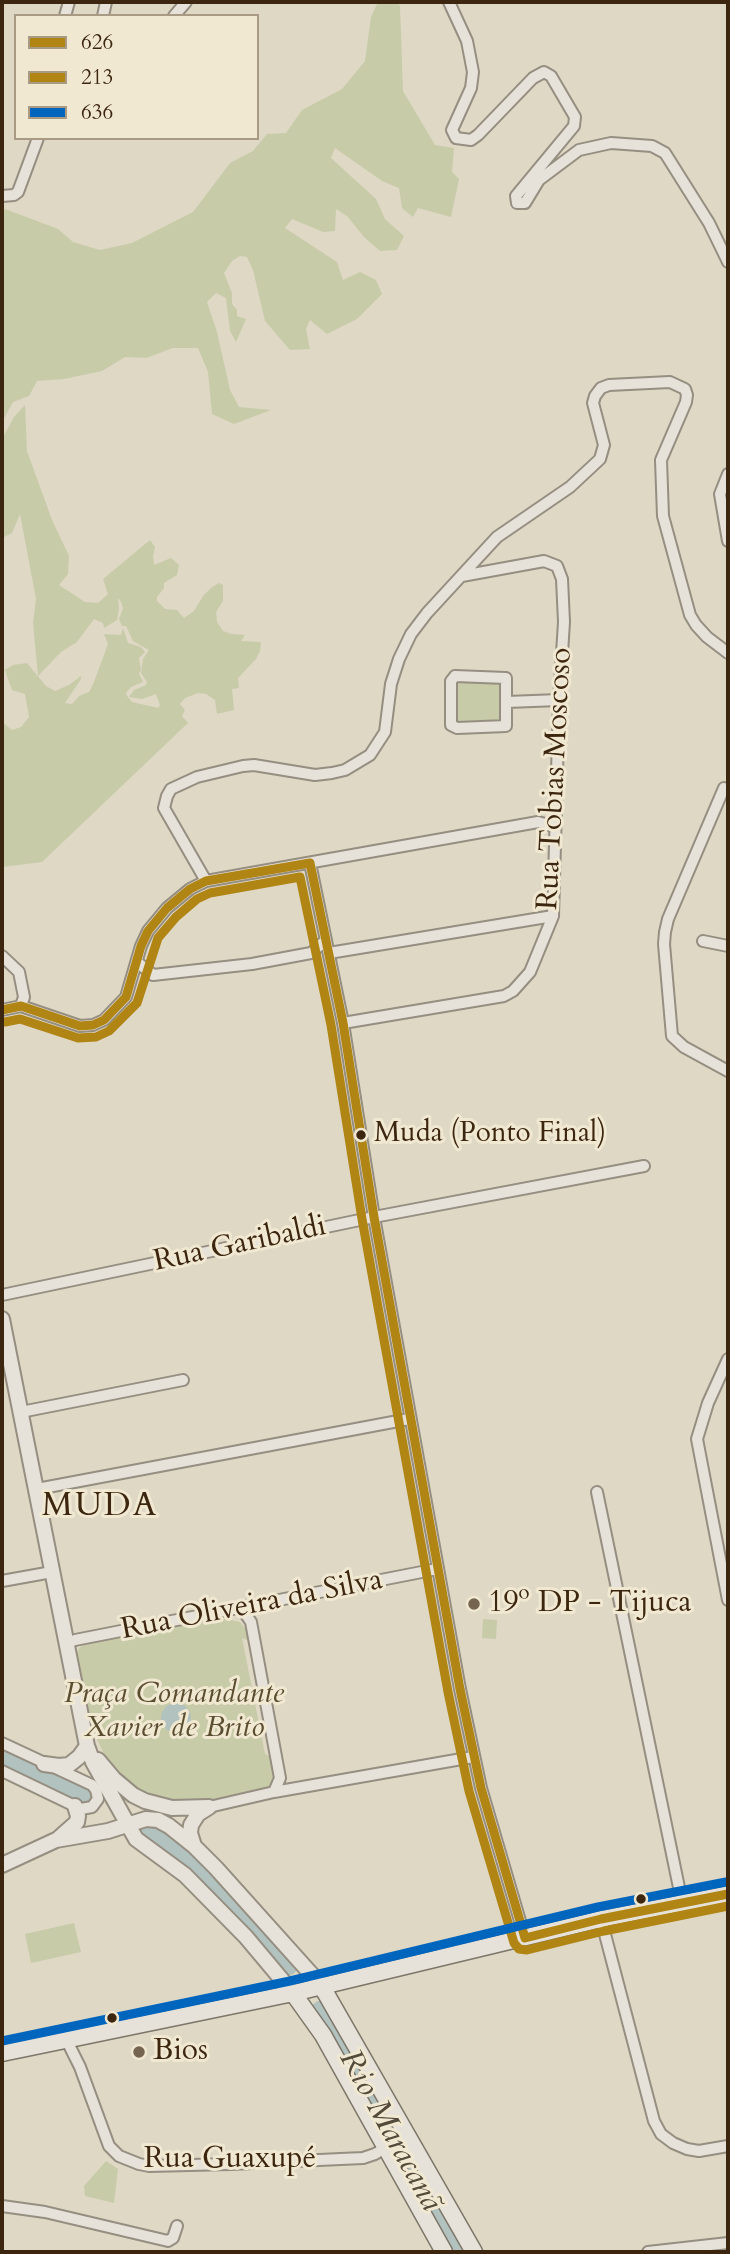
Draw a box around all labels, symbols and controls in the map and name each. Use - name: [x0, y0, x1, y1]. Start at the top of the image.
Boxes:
- legend: [14, 14, 259, 140]
- text: 626: [81, 28, 113, 57]
- text: 213: [81, 63, 113, 92]
- text: 636: [81, 98, 113, 127]
- street label: Rua Tobias Moscoso: [531, 647, 581, 911]
- place label: Muda (Ponto Final): [374, 1118, 606, 1152]
- marker: Muda (Ponto Final): [354, 1128, 368, 1142]
- street label: Rua Garibaldi: [150, 1209, 330, 1281]
- district label: MUDA: [42, 1487, 158, 1527]
- street label: Rua Oliveira da Silva: [118, 1563, 386, 1649]
- place label: 19º DP - Tijuca: [488, 1586, 692, 1622]
- marker: 19º DP - Tijuca: [466, 1596, 482, 1612]
- park label: Praça Comandante Xavier de Brito: [64, 1677, 284, 1748]
- unlabelled marker: [634, 1892, 648, 1906]
- unlabelled marker: [105, 2011, 119, 2025]
- place label: Bios: [153, 2034, 208, 2070]
- marker: Bios: [131, 2044, 147, 2060]
- water label: Rio Maracanã: [329, 2044, 449, 2218]
- street label: Rua Guaxupé: [144, 2142, 316, 2178]

